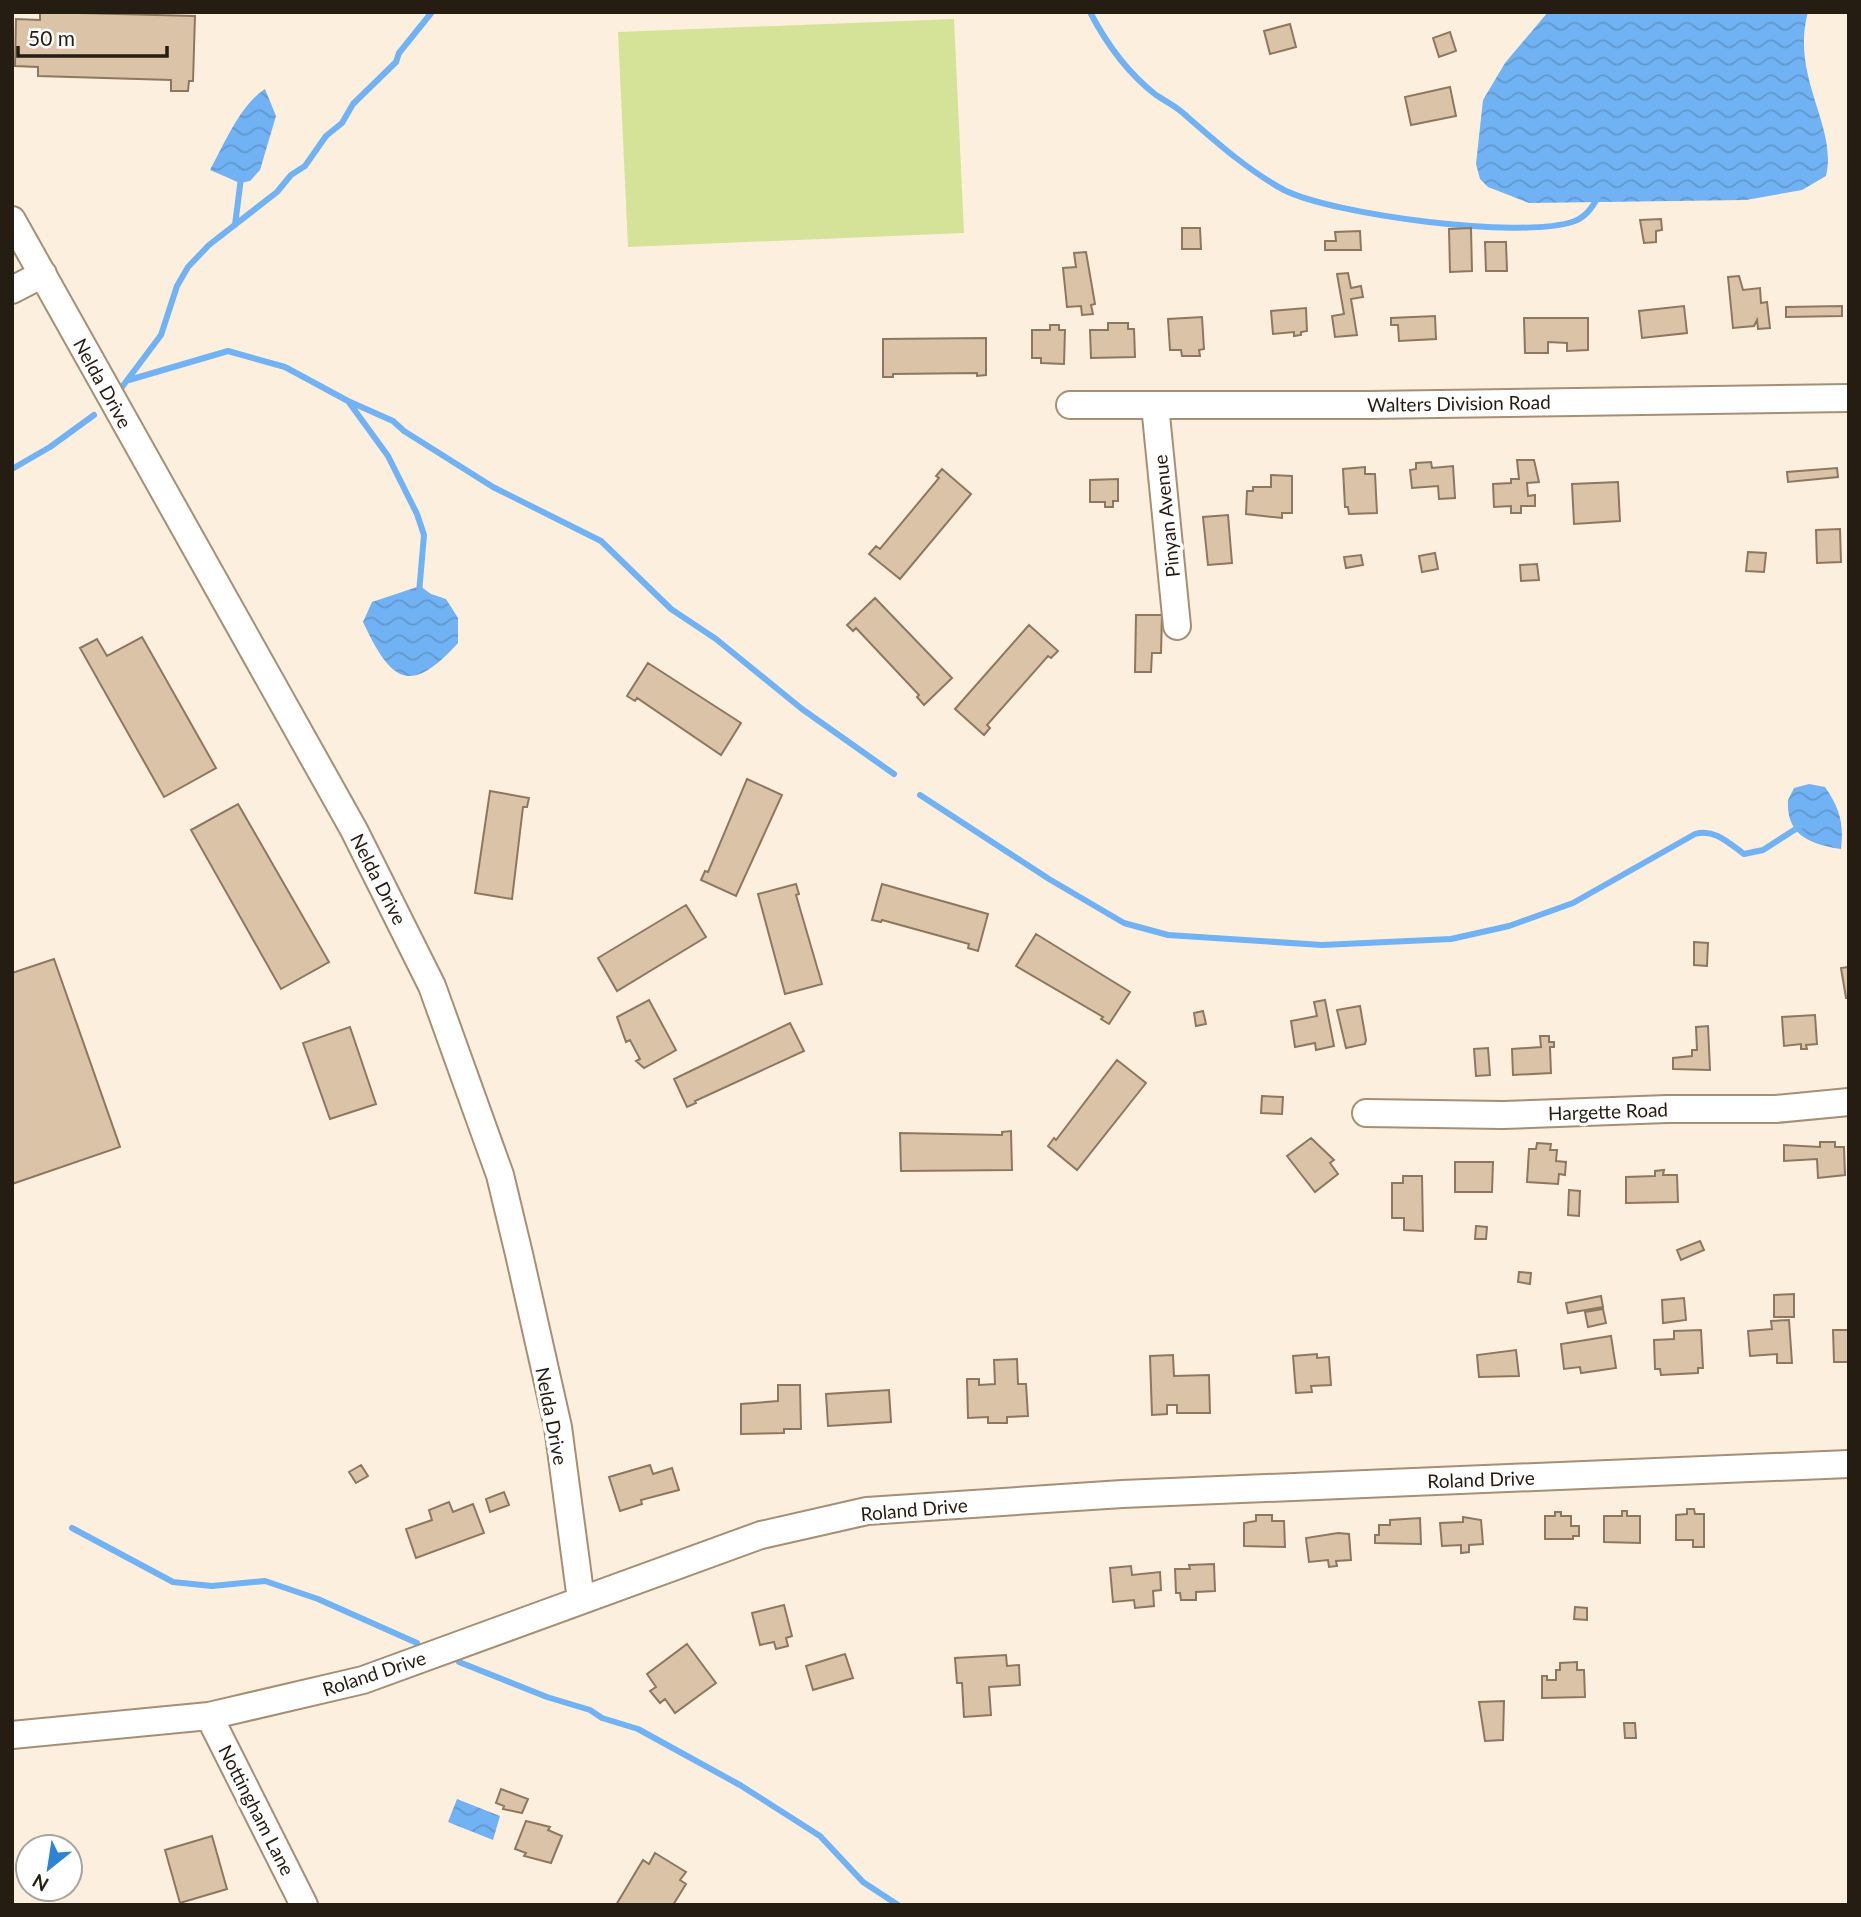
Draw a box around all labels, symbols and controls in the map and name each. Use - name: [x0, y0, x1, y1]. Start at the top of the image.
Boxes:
- scale bar: [18, 14, 166, 58]
- text: 50 m: [28, 25, 75, 50]
- street label: Nelda Drive: [69, 334, 137, 432]
- street label: Walters Division Road: [1367, 390, 1551, 416]
- street label: Pinyan Avenue: [1148, 454, 1184, 578]
- street label: Nelda Drive: [346, 830, 412, 928]
- street label: Hargette Road: [1548, 1097, 1668, 1125]
- street label: Nelda Drive: [531, 1365, 573, 1467]
- street label: Roland Drive: [1427, 1466, 1535, 1492]
- street label: Roland Drive: [860, 1493, 968, 1525]
- street label: Roland Drive: [319, 1645, 429, 1701]
- street label: Nottingham Lane: [214, 1741, 300, 1879]
- north arrow: [14, 1833, 84, 1903]
- text: N: [28, 1870, 52, 1897]

